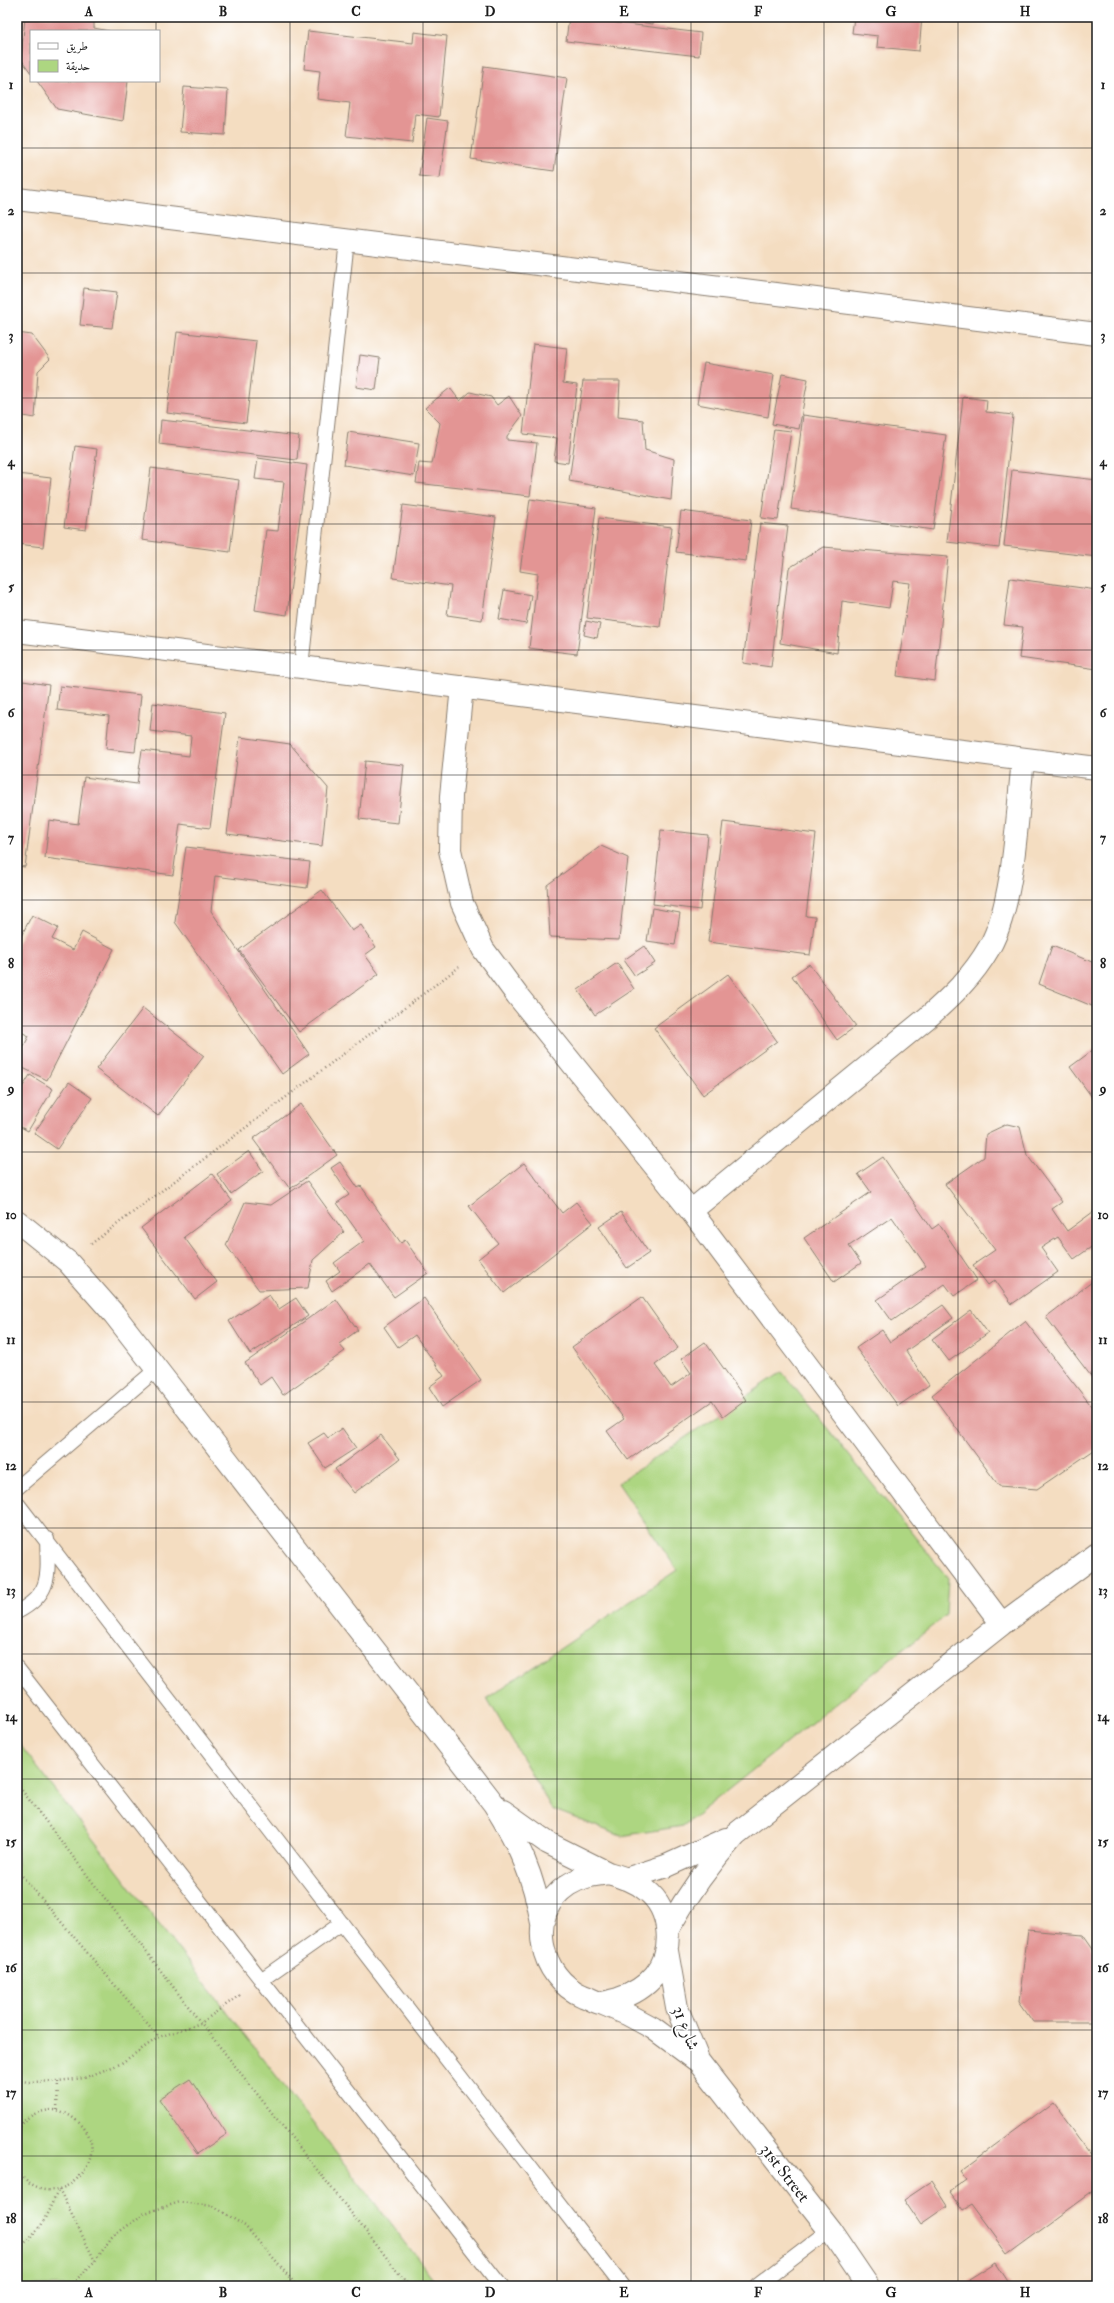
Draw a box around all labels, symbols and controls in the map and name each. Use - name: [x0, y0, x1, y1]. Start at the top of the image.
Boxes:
- text: A: [84, 4, 94, 20]
- text: B: [219, 4, 227, 20]
- text: C: [351, 4, 361, 20]
- text: D: [485, 4, 496, 20]
- text: E: [619, 4, 629, 20]
- text: F: [754, 4, 763, 20]
- text: G: [886, 4, 897, 20]
- text: H: [1020, 4, 1031, 20]
- legend: [30, 30, 160, 82]
- text: طريق: [66, 39, 88, 54]
- text: حديقة: [66, 59, 90, 74]
- text: 1: [9, 77, 14, 93]
- text: 1: [1101, 77, 1106, 93]
- text: 2: [8, 203, 15, 219]
- text: 2: [1100, 203, 1107, 219]
- text: 3: [9, 328, 14, 344]
- text: 3: [1101, 328, 1106, 344]
- text: 4: [6, 454, 15, 470]
- text: 4: [1098, 454, 1107, 470]
- text: 5: [8, 579, 14, 595]
- text: 5: [1100, 579, 1106, 595]
- text: 6: [8, 705, 16, 721]
- text: 6: [1100, 705, 1108, 721]
- text: 7: [8, 830, 15, 846]
- text: 7: [1100, 830, 1107, 846]
- text: 8: [8, 956, 14, 972]
- text: 8: [1100, 956, 1106, 972]
- text: 9: [6, 1081, 15, 1097]
- text: 9: [1098, 1081, 1107, 1097]
- text: 10: [5, 1207, 17, 1223]
- text: 10: [1097, 1207, 1109, 1223]
- text: 11: [6, 1332, 16, 1348]
- text: 11: [1098, 1332, 1108, 1348]
- text: 12: [5, 1458, 17, 1474]
- text: 12: [1097, 1458, 1109, 1474]
- text: 13: [6, 1583, 16, 1599]
- text: 13: [1098, 1583, 1108, 1599]
- text: 14: [5, 1709, 18, 1725]
- text: 14: [1097, 1709, 1110, 1725]
- text: 15: [6, 1834, 16, 1850]
- text: 15: [1098, 1834, 1108, 1850]
- text: 16: [5, 1960, 18, 1976]
- text: 16: [1097, 1960, 1110, 1976]
- street label: شارع 31: [665, 2003, 704, 2054]
- text: 17: [6, 2085, 17, 2101]
- text: 17: [1098, 2085, 1109, 2101]
- street label: 31st Street: [756, 2140, 815, 2207]
- text: 18: [6, 2211, 16, 2227]
- text: 18: [1098, 2211, 1108, 2227]
- text: A: [84, 2285, 94, 2301]
- text: B: [219, 2285, 227, 2301]
- text: C: [351, 2285, 361, 2301]
- text: D: [485, 2285, 496, 2301]
- text: E: [619, 2285, 629, 2301]
- text: F: [754, 2285, 763, 2301]
- text: G: [886, 2285, 897, 2301]
- text: H: [1020, 2285, 1031, 2301]

